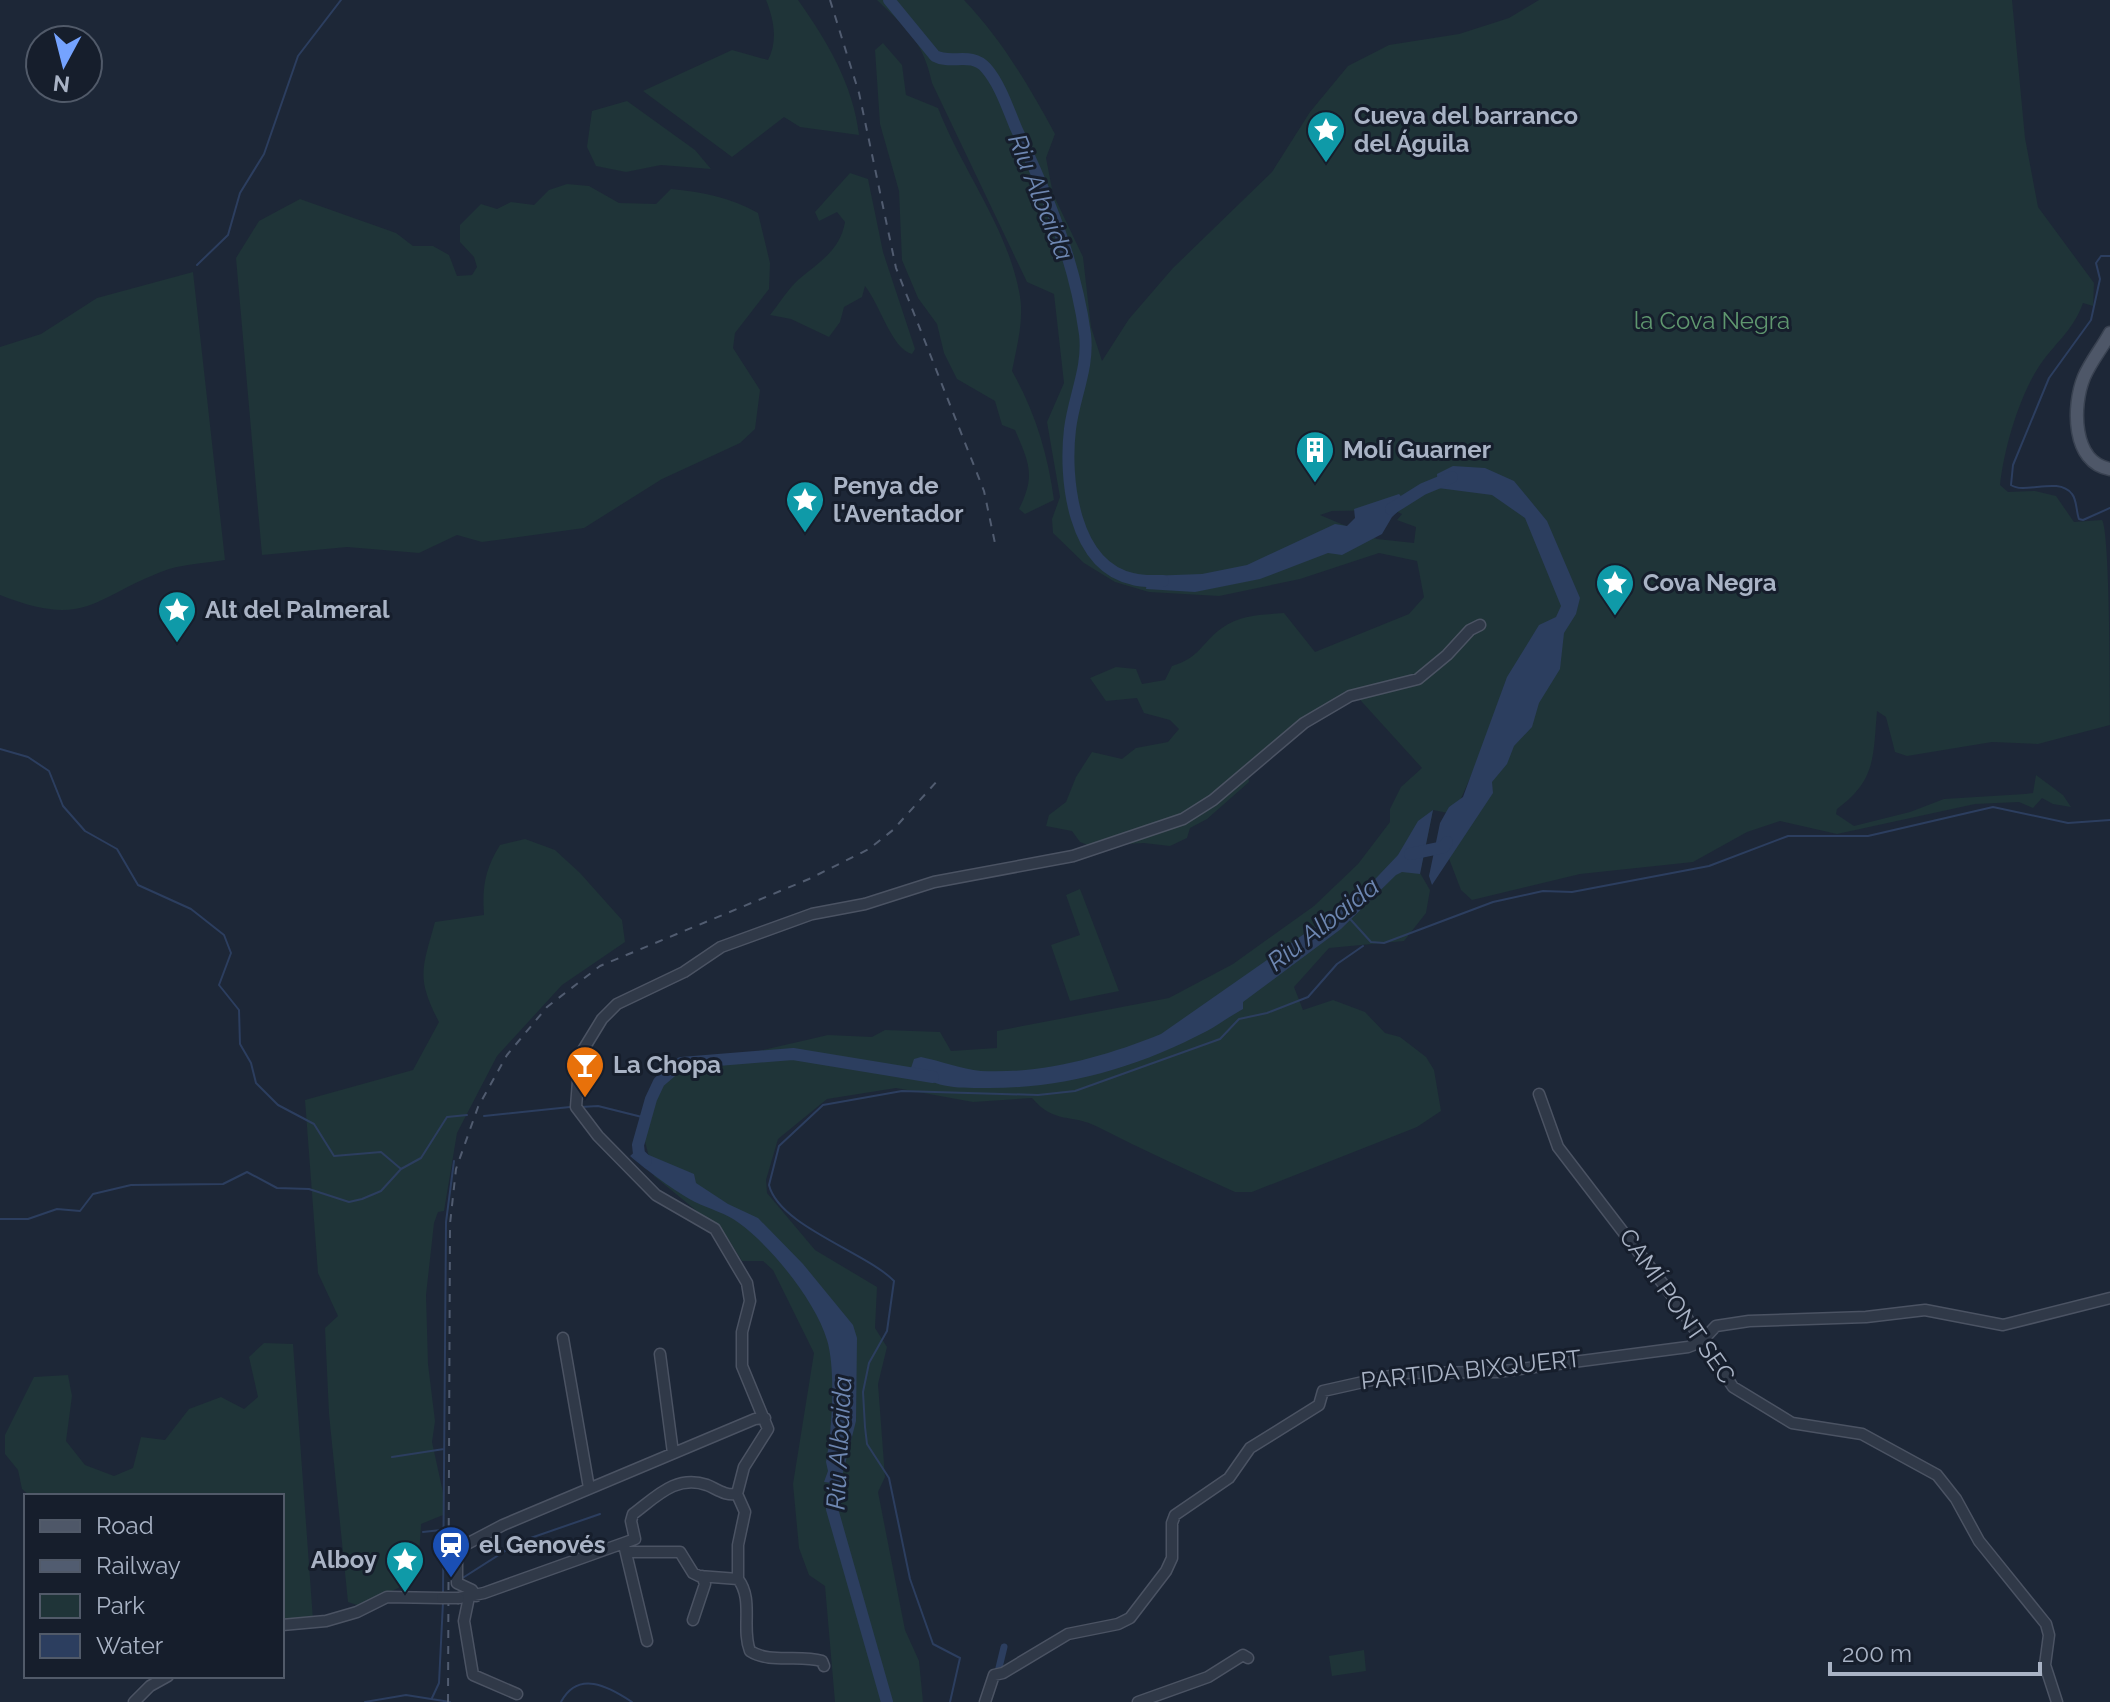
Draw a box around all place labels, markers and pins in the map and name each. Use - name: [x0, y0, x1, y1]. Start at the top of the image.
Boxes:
- place label: Cueva del barranco del Águila: [1354, 101, 1578, 158]
- place icon: Cueva del barranco del Águila: [1305, 109, 1347, 164]
- building icon: Molí Guarner: [1294, 429, 1336, 484]
- place label: Molí Guarner: [1343, 435, 1491, 464]
- place label: Penya de l'Aventador: [833, 471, 964, 528]
- place icon: Penya de l'Aventador: [784, 479, 826, 534]
- place icon: Cova Negra: [1594, 562, 1636, 617]
- place label: Cova Negra: [1643, 568, 1777, 597]
- place icon: Alt del Palmeral: [156, 589, 198, 644]
- place label: Alt del Palmeral: [205, 595, 390, 624]
- bar icon: La Chopa: [564, 1044, 606, 1099]
- place label: La Chopa: [613, 1050, 721, 1079]
- station icon: el Genovés: [430, 1524, 472, 1579]
- place label: el Genovés: [479, 1530, 606, 1559]
- place icon: Alboy: [384, 1539, 426, 1594]
- place label: Alboy: [311, 1545, 377, 1574]

